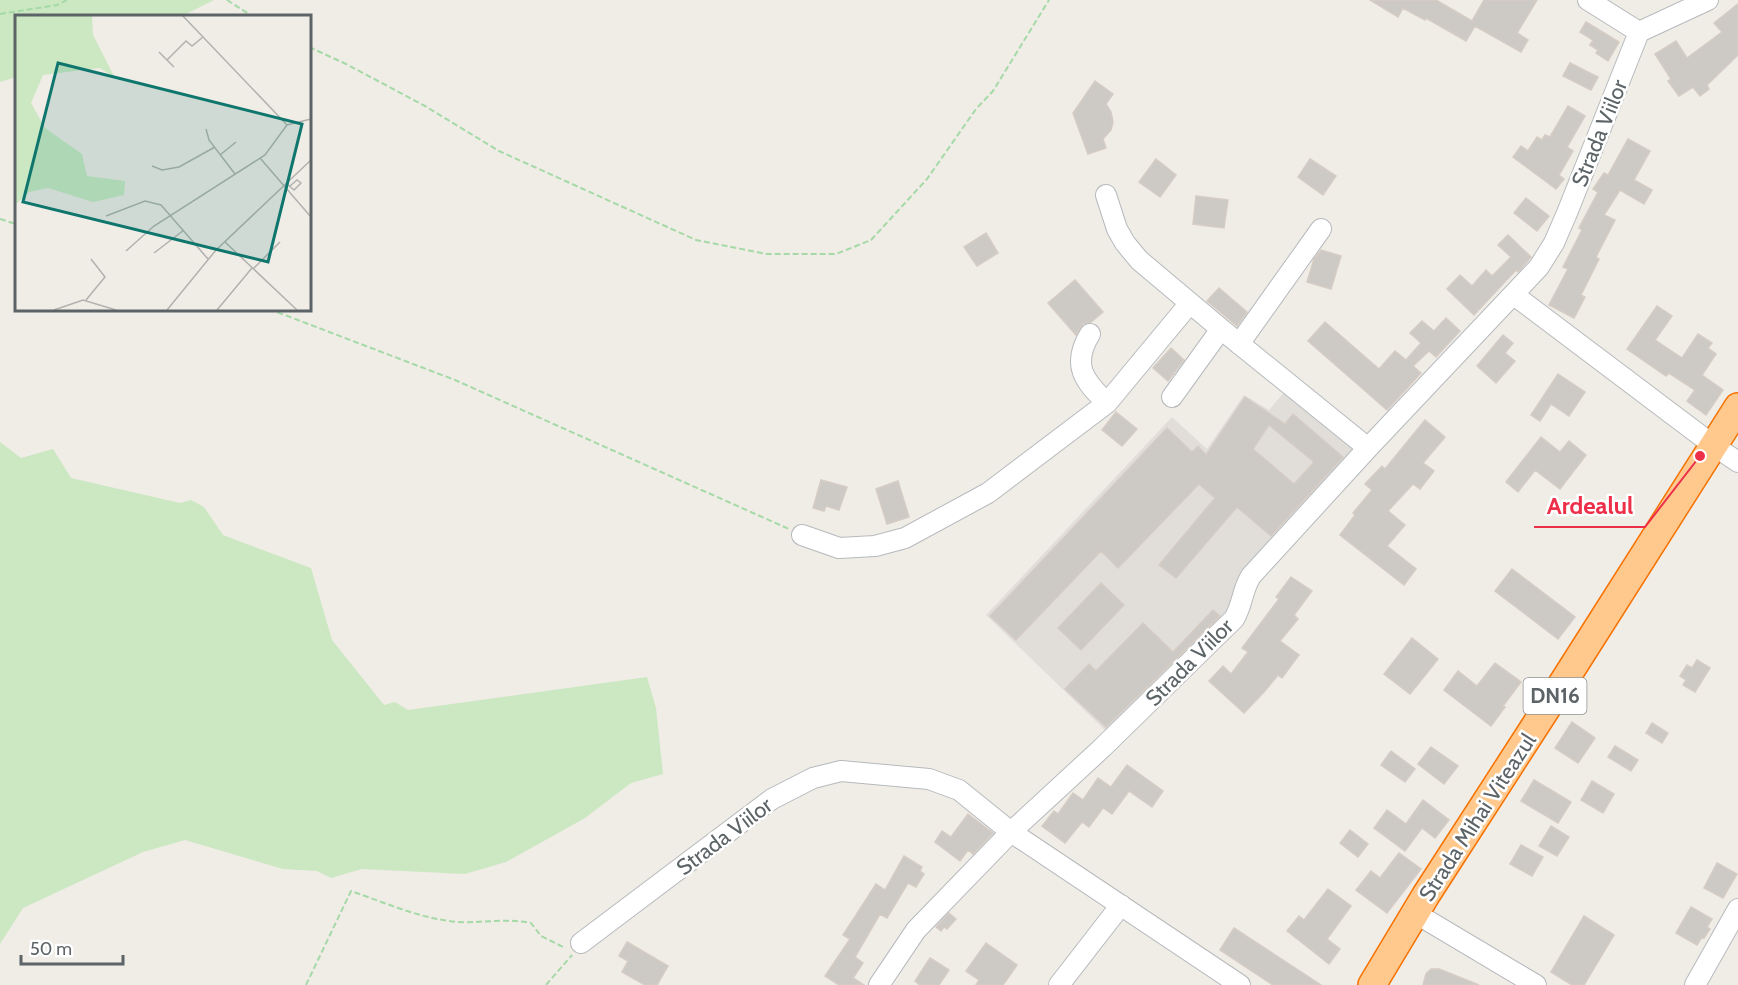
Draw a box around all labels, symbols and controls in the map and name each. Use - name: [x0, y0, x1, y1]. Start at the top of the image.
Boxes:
- inset map: [15, 15, 310, 310]
- street label: Strada Viilor: [1566, 76, 1633, 191]
- callout: Ardealul: [1534, 485, 1645, 527]
- text: Ardealul: [1547, 491, 1633, 520]
- street label: Strada Viilor: [1140, 613, 1239, 712]
- road number: DN16: [1524, 678, 1586, 714]
- street label: Strada Mihai Viteazul: [1413, 728, 1542, 906]
- street label: Strada Viilor: [671, 792, 778, 881]
- scale bar: [21, 928, 123, 966]
- text: 50 m: [30, 938, 72, 960]

